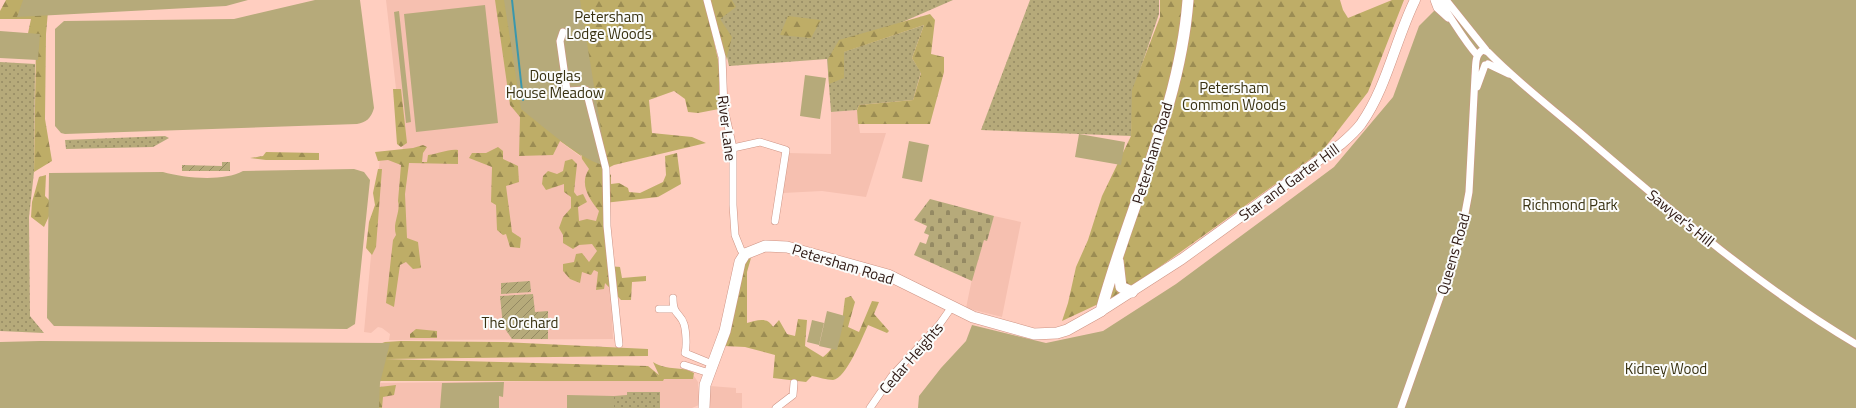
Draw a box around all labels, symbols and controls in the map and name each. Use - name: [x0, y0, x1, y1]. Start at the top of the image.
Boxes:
- park label: Petersham Lodge Woods: [566, 5, 652, 45]
- park label: Douglas House Meadow: [506, 64, 604, 104]
- park label: Petersham Common Woods: [1182, 76, 1286, 116]
- street label: River Lane: [712, 94, 742, 162]
- street label: Petersham Road: [1126, 99, 1178, 207]
- street label: Star and Garter Hill: [1234, 138, 1344, 226]
- street label: Sawyer's Hill: [1642, 184, 1720, 252]
- park label: Richmond Park: [1522, 193, 1618, 216]
- street label: Queens Road: [1430, 211, 1476, 297]
- street label: Petersham Road: [789, 238, 897, 290]
- park label: The Orchard: [482, 311, 558, 334]
- street label: Cedar Heights: [873, 317, 949, 399]
- park label: Kidney Wood: [1625, 357, 1707, 380]

